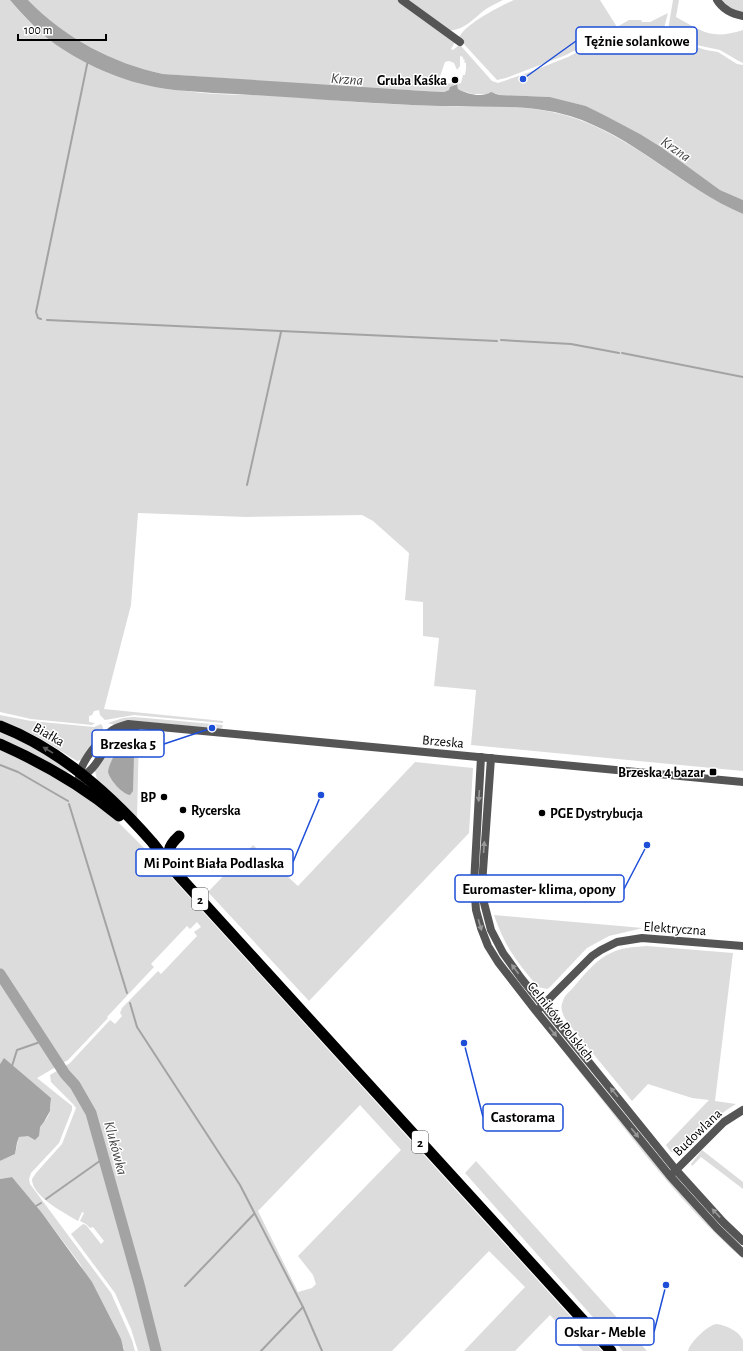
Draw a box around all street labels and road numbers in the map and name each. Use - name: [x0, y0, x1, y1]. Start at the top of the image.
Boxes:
- street label: Białka: [30, 720, 67, 750]
- street label: Brzeska: [422, 733, 465, 751]
- road number: 2: [192, 888, 208, 910]
- street label: Elektryczna: [643, 920, 707, 938]
- street label: Celników Polskich: [524, 980, 596, 1064]
- street label: Budowlana: [671, 1106, 725, 1159]
- road number: 2: [412, 1131, 428, 1153]

